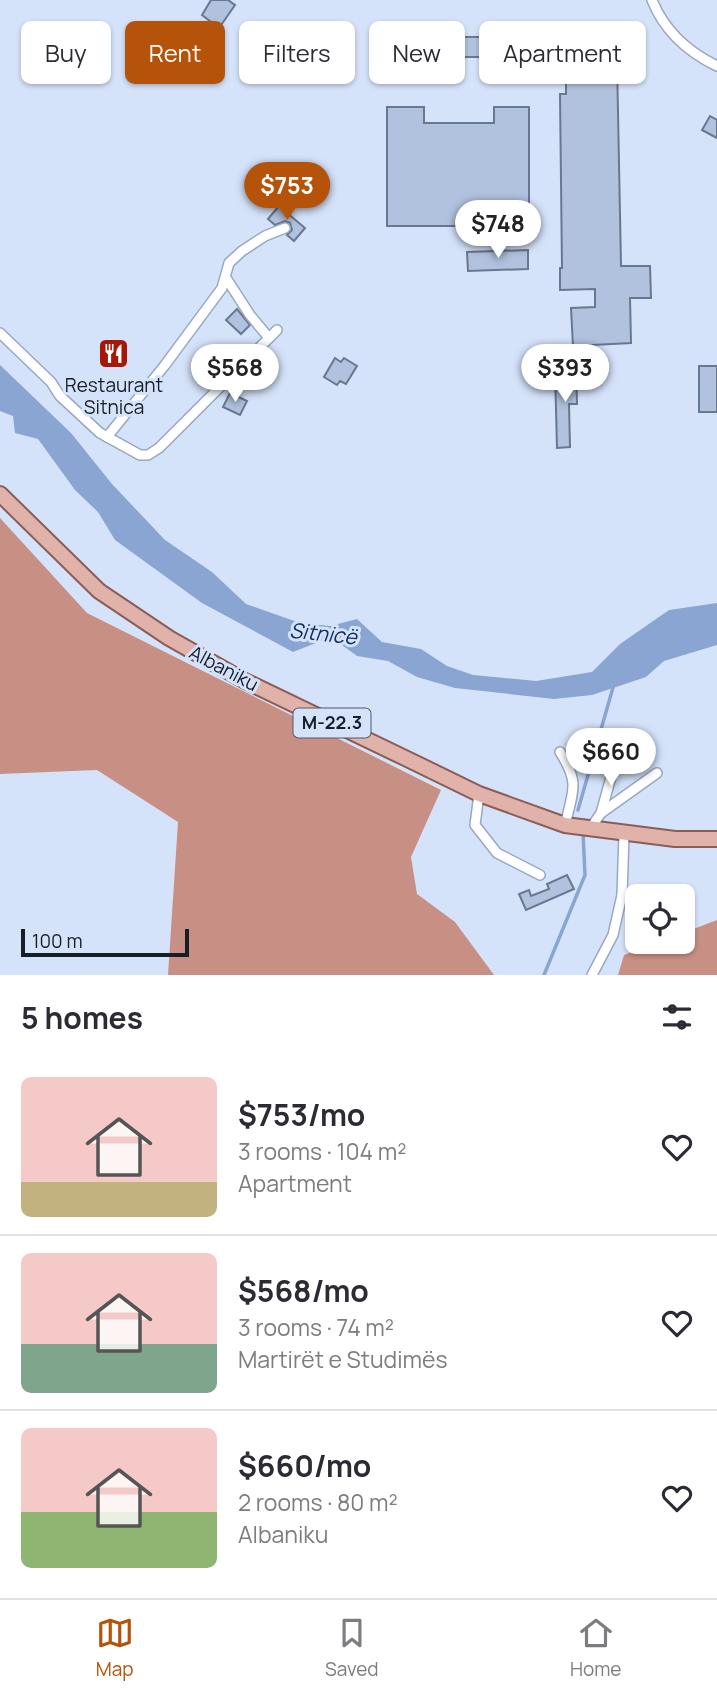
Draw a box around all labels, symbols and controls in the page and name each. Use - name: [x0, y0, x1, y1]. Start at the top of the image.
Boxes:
- chip: Buy: [21, 21, 111, 84]
- chip: Rent: [125, 21, 225, 84]
- chip: Filters: [239, 21, 355, 84]
- chip: New: [369, 21, 465, 84]
- chip: Apartment: [479, 21, 646, 84]
- pin: $753: [246, 162, 328, 222]
- text: $753: [260, 169, 314, 201]
- pin: $748: [457, 201, 539, 260]
- text: $748: [471, 207, 525, 239]
- restaurant icon: Restaurant Sitnica: [97, 337, 131, 371]
- pin: $568: [194, 344, 276, 404]
- pin: $393: [524, 344, 606, 404]
- text: $568: [207, 351, 263, 383]
- text: $393: [537, 351, 593, 383]
- place label: Restaurant Sitnica: [65, 372, 163, 420]
- water label: Sitnicë: [288, 616, 360, 651]
- street label: Albaniku: [185, 639, 263, 697]
- road number: M-22.3: [294, 708, 370, 738]
- pin: $660: [570, 728, 652, 788]
- text: $660: [582, 735, 640, 767]
- map controls: [625, 884, 695, 954]
- button: locate: [625, 884, 695, 954]
- scale bar: [21, 926, 189, 958]
- text: 100 m: [32, 928, 83, 954]
- text: 5 homes: [21, 997, 143, 1038]
- icon: filters: [658, 998, 696, 1036]
- text: $753/mo: [238, 1094, 365, 1135]
- icon: home: [77, 1105, 161, 1189]
- icon: heart: [658, 1128, 696, 1166]
- text: 3 rooms · 104 m²: [238, 1135, 406, 1167]
- text: Apartment: [238, 1167, 352, 1199]
- text: $568/mo: [238, 1270, 369, 1311]
- icon: home: [77, 1281, 161, 1365]
- icon: heart: [658, 1304, 696, 1342]
- text: 3 rooms · 74 m²: [238, 1311, 394, 1343]
- text: Martirët e Studimës: [238, 1343, 448, 1375]
- text: $660/mo: [238, 1445, 371, 1486]
- icon: home: [77, 1456, 161, 1540]
- icon: heart: [658, 1479, 696, 1517]
- text: 2 rooms · 80 m²: [238, 1486, 398, 1518]
- text: Albaniku: [238, 1518, 328, 1550]
- tab: Map: [96, 1614, 134, 1682]
- tab: Saved: [325, 1614, 379, 1682]
- tab: Home: [570, 1614, 621, 1682]

